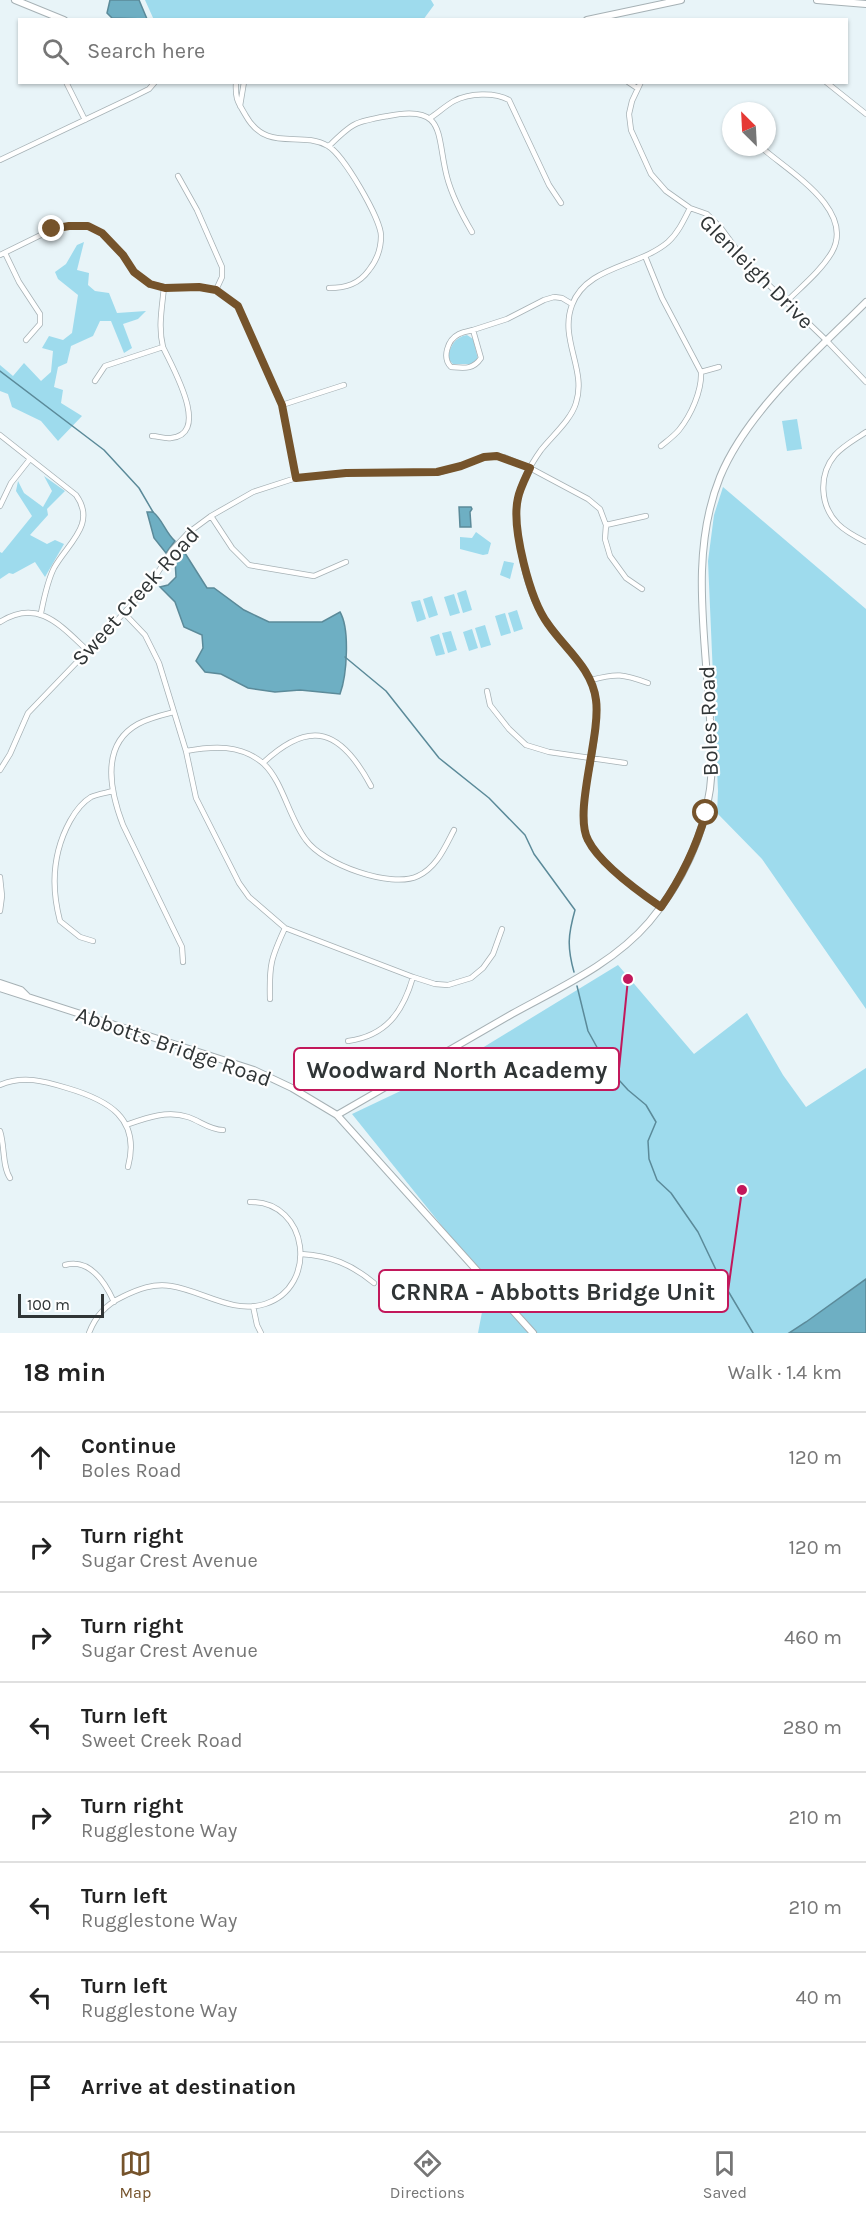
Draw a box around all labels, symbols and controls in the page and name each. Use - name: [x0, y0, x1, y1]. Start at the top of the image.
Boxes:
- search box: [18, 18, 848, 84]
- icon: search: [39, 35, 72, 68]
- text: Search here: [87, 38, 205, 64]
- north arrow: [722, 102, 776, 156]
- street label: Glenleigh Drive: [694, 209, 819, 334]
- route end: [38, 215, 64, 241]
- street label: Sweet Creek Road: [67, 522, 205, 671]
- street label: Boles Road: [694, 665, 724, 777]
- route start: [692, 799, 718, 825]
- street label: Abbotts Bridge Road: [73, 1001, 275, 1093]
- callout: Woodward North Academy: [294, 1048, 619, 1090]
- text: Woodward North Academy: [307, 1056, 607, 1084]
- callout: CRNRA - Abbotts Bridge Unit: [379, 1270, 728, 1312]
- text: CRNRA - Abbotts Bridge Unit: [391, 1278, 715, 1306]
- scale bar: [18, 1291, 104, 1318]
- text: 100 m: [27, 1295, 70, 1314]
- text: 18 min: [24, 1357, 106, 1388]
- text: Walk · 1.4 km: [728, 1361, 842, 1384]
- text: Continue: [81, 1433, 176, 1459]
- icon: ahead: [24, 1441, 57, 1474]
- text: 120 m: [788, 1446, 842, 1469]
- text: Boles Road: [81, 1459, 182, 1482]
- text: Turn right: [81, 1523, 184, 1549]
- icon: right: [24, 1531, 57, 1564]
- text: 120 m: [788, 1536, 842, 1559]
- text: Sugar Crest Avenue: [81, 1549, 258, 1572]
- text: Turn right: [81, 1613, 184, 1639]
- icon: right: [24, 1621, 57, 1654]
- text: 460 m: [784, 1626, 842, 1649]
- text: Sugar Crest Avenue: [81, 1639, 258, 1662]
- text: Turn left: [81, 1703, 168, 1729]
- icon: left: [24, 1711, 57, 1744]
- text: 280 m: [783, 1716, 842, 1739]
- text: Sweet Creek Road: [81, 1729, 242, 1752]
- text: Turn right: [81, 1793, 184, 1819]
- icon: right: [24, 1801, 57, 1834]
- text: 210 m: [788, 1806, 842, 1829]
- text: Rugglestone Way: [81, 1819, 237, 1842]
- text: Turn left: [81, 1883, 168, 1909]
- icon: left: [24, 1891, 57, 1924]
- text: 210 m: [788, 1896, 842, 1919]
- text: Rugglestone Way: [81, 1909, 237, 1932]
- text: Turn left: [81, 1973, 168, 1999]
- icon: left: [24, 1981, 57, 2014]
- text: 40 m: [796, 1986, 842, 2009]
- text: Rugglestone Way: [81, 1999, 237, 2022]
- icon: arrive: [24, 2071, 57, 2104]
- text: Arrive at destination: [81, 2074, 296, 2100]
- tab: Map: [119, 2147, 152, 2202]
- tab: Directions: [390, 2147, 465, 2202]
- tab: Saved: [703, 2147, 747, 2202]

